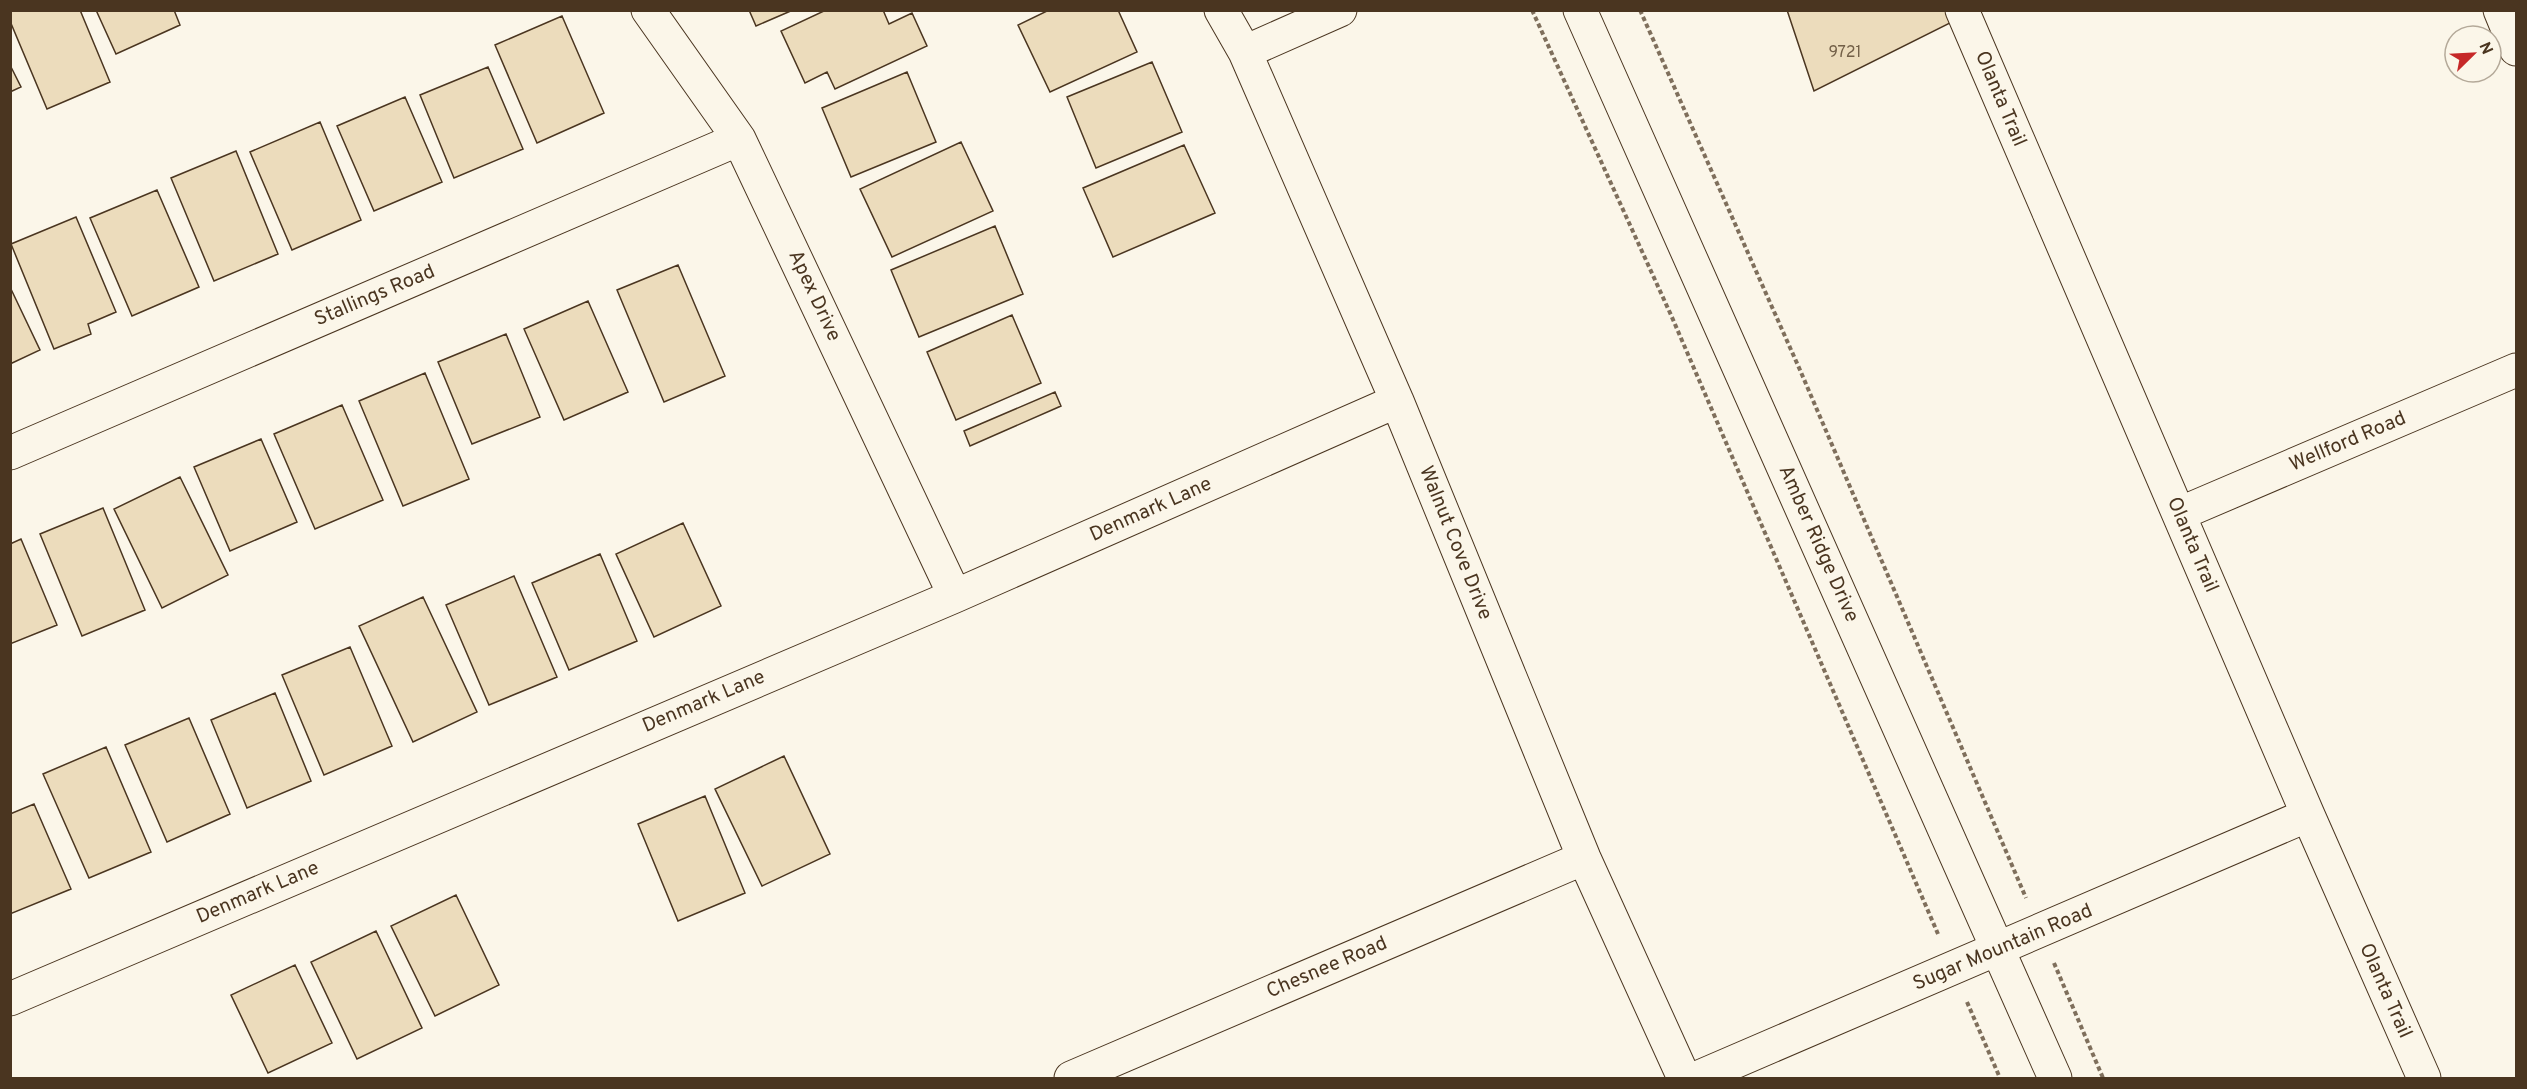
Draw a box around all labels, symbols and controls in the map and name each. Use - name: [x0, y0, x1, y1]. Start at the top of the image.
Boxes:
- north arrow: [2443, 24, 2503, 84]
- text: N: [2473, 39, 2496, 58]
- house number: 9721: [1829, 43, 1861, 63]
- street label: Olanta Trail: [1968, 47, 2032, 151]
- street label: Apex Drive: [782, 246, 846, 346]
- street label: Stallings Road: [311, 259, 439, 333]
- street label: Wellford Road: [2286, 406, 2410, 478]
- street label: Amber Ridge Drive: [1772, 461, 1864, 627]
- street label: Walnut Cove Drive: [1412, 462, 1498, 624]
- street label: Denmark Lane: [1086, 471, 1216, 549]
- street label: Olanta Trail: [2160, 493, 2224, 597]
- street label: Denmark Lane: [639, 664, 769, 740]
- street label: Denmark Lane: [193, 855, 323, 931]
- street label: Sugar Mountain Road: [1909, 898, 2097, 998]
- street label: Chesnee Road: [1263, 931, 1391, 1005]
- street label: Olanta Trail: [2352, 939, 2418, 1043]

